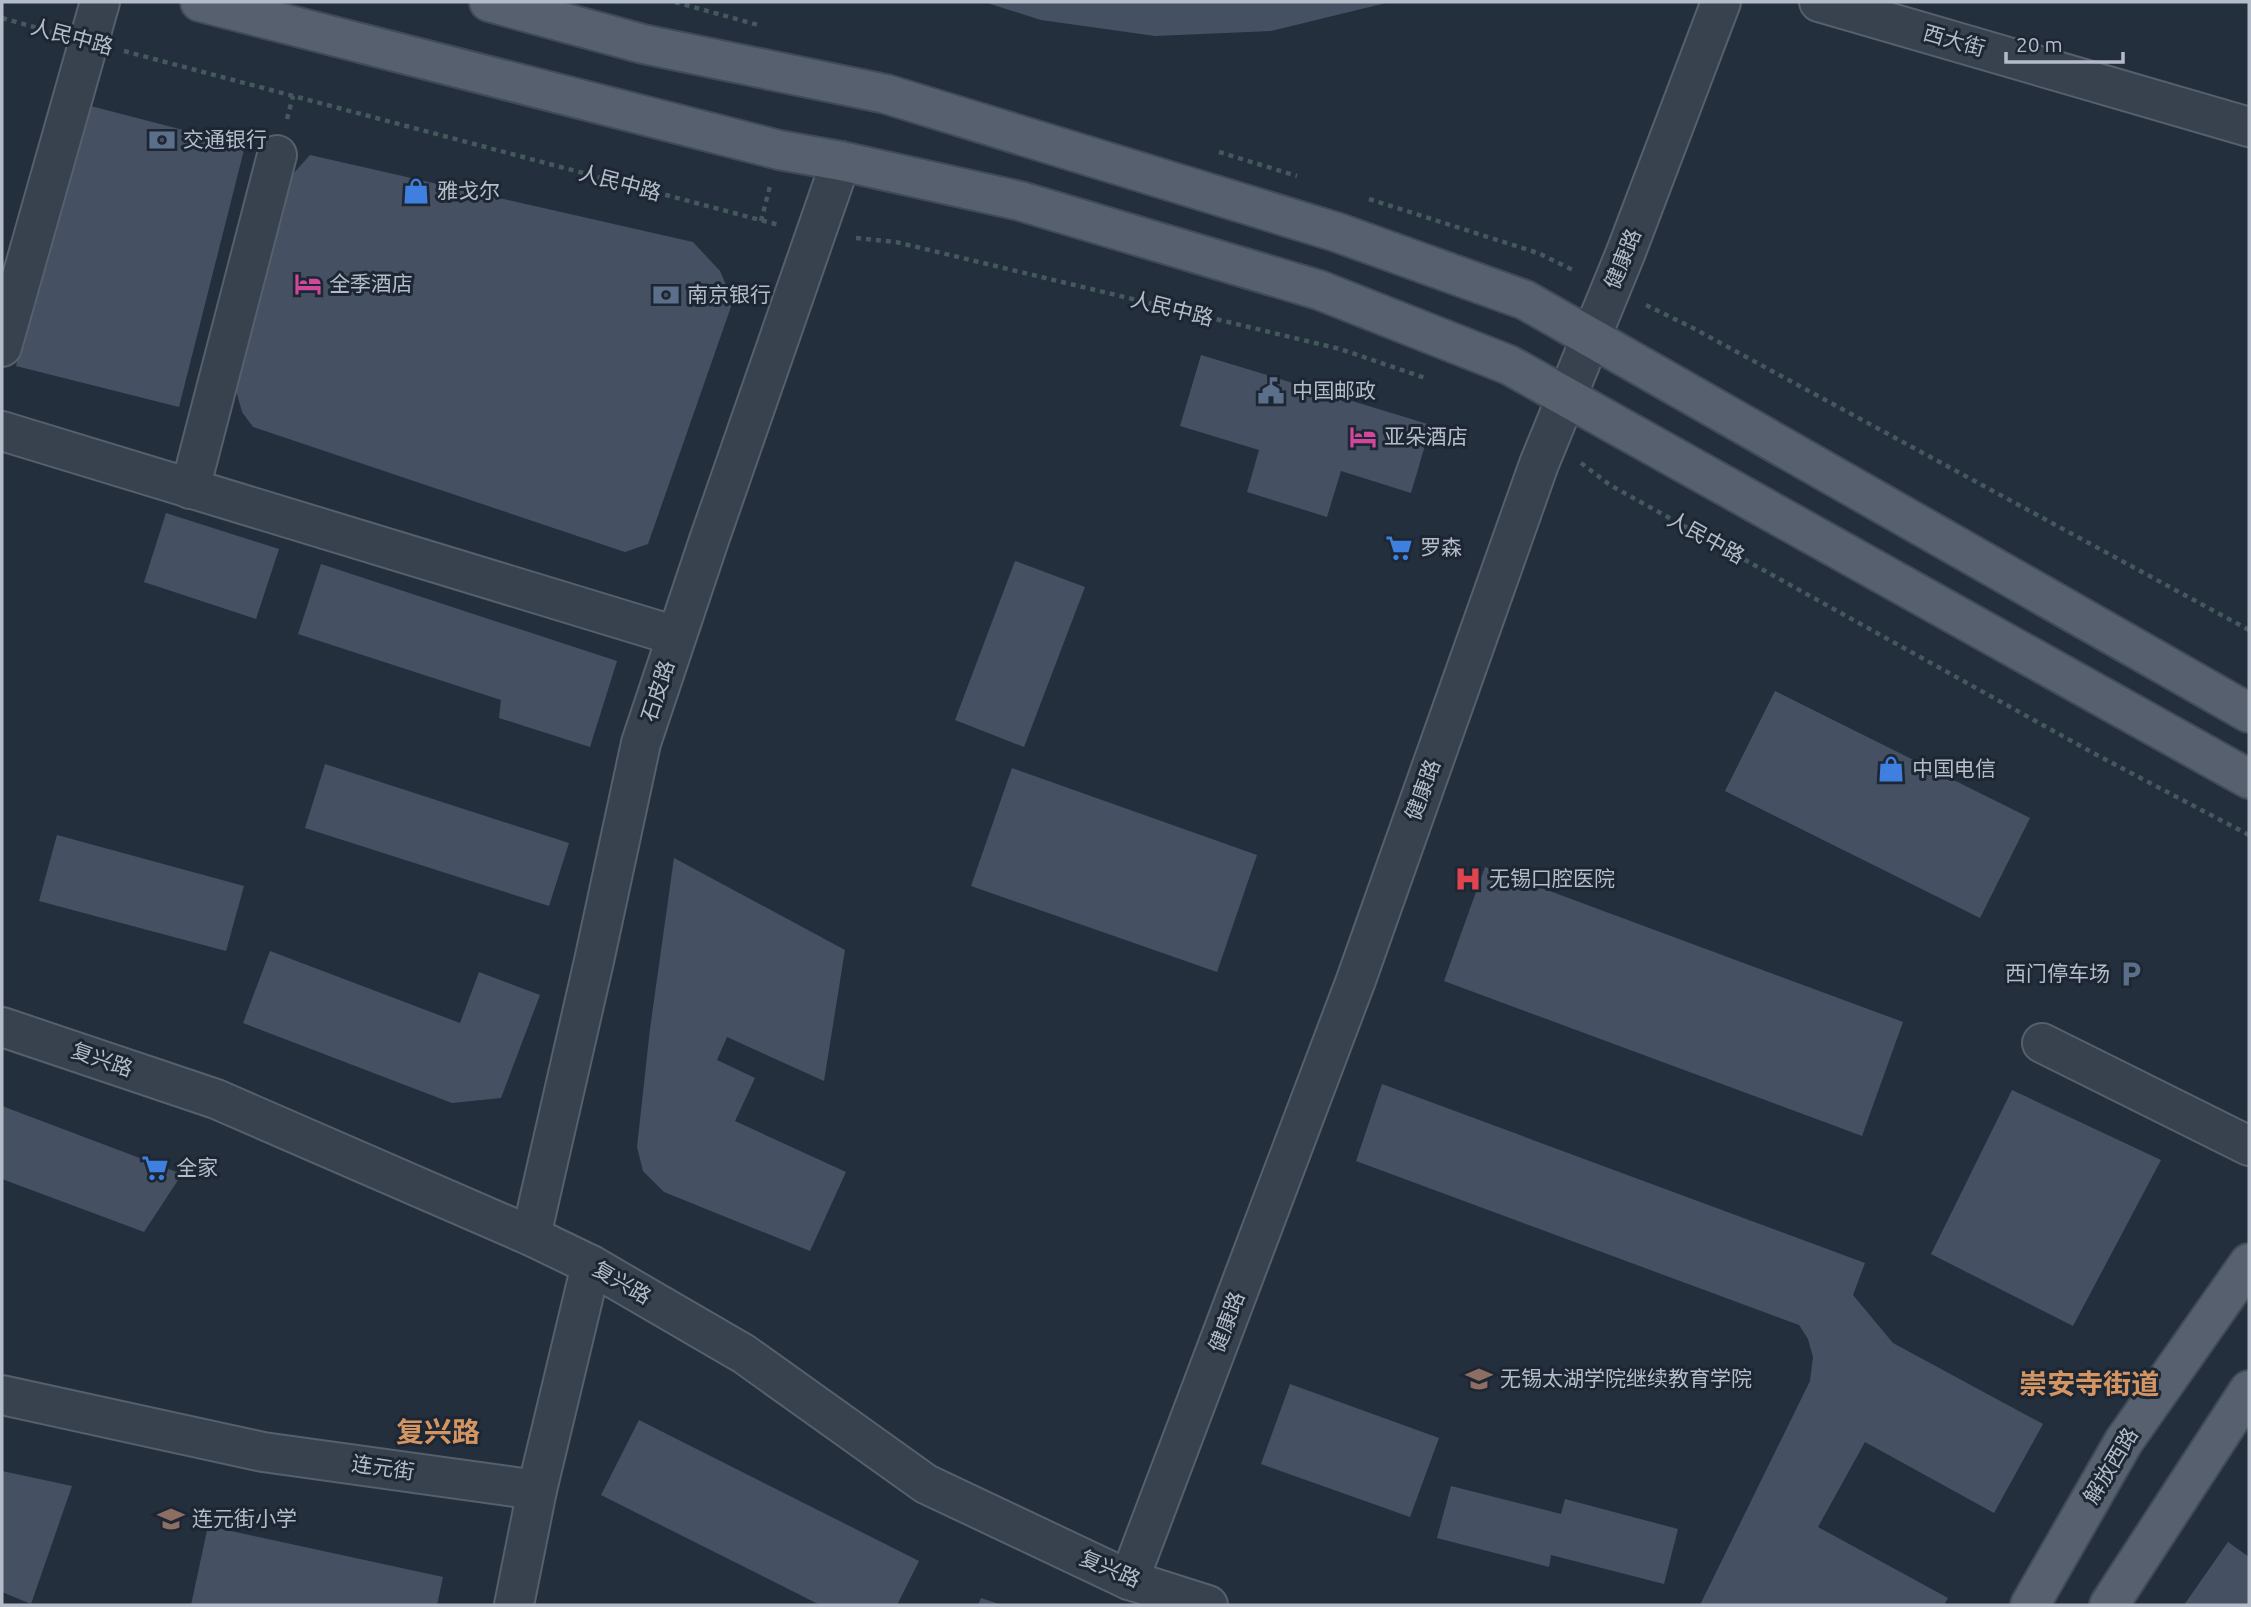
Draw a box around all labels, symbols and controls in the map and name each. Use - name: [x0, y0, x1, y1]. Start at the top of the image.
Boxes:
- street label: 人民中路: [29, 14, 116, 58]
- street label: 西大街: [1921, 20, 1988, 60]
- scale bar: [2006, 21, 2123, 65]
- text: 20 m: [2016, 32, 2063, 56]
- bank icon: 交通银行: [147, 125, 177, 155]
- place label: 交通银行: [183, 127, 267, 151]
- street label: 人民中路: [577, 160, 664, 204]
- shop icon: 雅戈尔: [401, 176, 431, 206]
- place label: 雅戈尔: [437, 178, 500, 202]
- street label: 健康路: [1599, 225, 1645, 292]
- hotel icon: 全季酒店: [293, 269, 323, 299]
- place label: 全季酒店: [329, 271, 413, 295]
- bank icon: 南京银行: [651, 280, 681, 310]
- place label: 南京银行: [687, 282, 771, 306]
- street label: 人民中路: [1129, 286, 1216, 330]
- public building icon: 中国邮政: [1256, 376, 1286, 406]
- place label: 中国邮政: [1292, 378, 1376, 402]
- hotel icon: 亚朵酒店: [1348, 422, 1378, 452]
- place label: 亚朵酒店: [1384, 424, 1468, 448]
- street label: 人民中路: [1664, 506, 1749, 568]
- supermarket icon: 罗森: [1384, 533, 1414, 563]
- place label: 罗森: [1420, 535, 1462, 559]
- street label: 石皮路: [636, 657, 678, 724]
- shop icon: 中国电信: [1876, 754, 1906, 784]
- street label: 健康路: [1400, 756, 1444, 823]
- place label: 中国电信: [1912, 756, 1996, 780]
- hospital icon: 无锡口腔医院: [1453, 864, 1483, 894]
- place label: 无锡口腔医院: [1489, 866, 1615, 890]
- parking icon: 西门停车场: [2116, 959, 2146, 989]
- place label: 西门停车场: [2005, 961, 2110, 985]
- street label: 复兴路: [69, 1037, 136, 1081]
- supermarket icon: 全家: [140, 1153, 170, 1183]
- place label: 全家: [176, 1155, 218, 1179]
- street label: 复兴路: [589, 1256, 656, 1308]
- street label: 健康路: [1204, 1288, 1249, 1355]
- school or university icon: 无锡太湖学院继续教育学院: [1464, 1364, 1494, 1394]
- place label: 无锡太湖学院继续教育学院: [1500, 1366, 1752, 1390]
- district label: 崇安寺街道: [2019, 1368, 2159, 1399]
- district label: 复兴路: [396, 1416, 480, 1447]
- street label: 解放西路: [2078, 1423, 2142, 1508]
- street label: 连元街: [350, 1451, 416, 1483]
- school or university icon: 连元街小学: [156, 1504, 186, 1534]
- place label: 连元街小学: [192, 1506, 297, 1530]
- street label: 复兴路: [1077, 1545, 1144, 1591]

